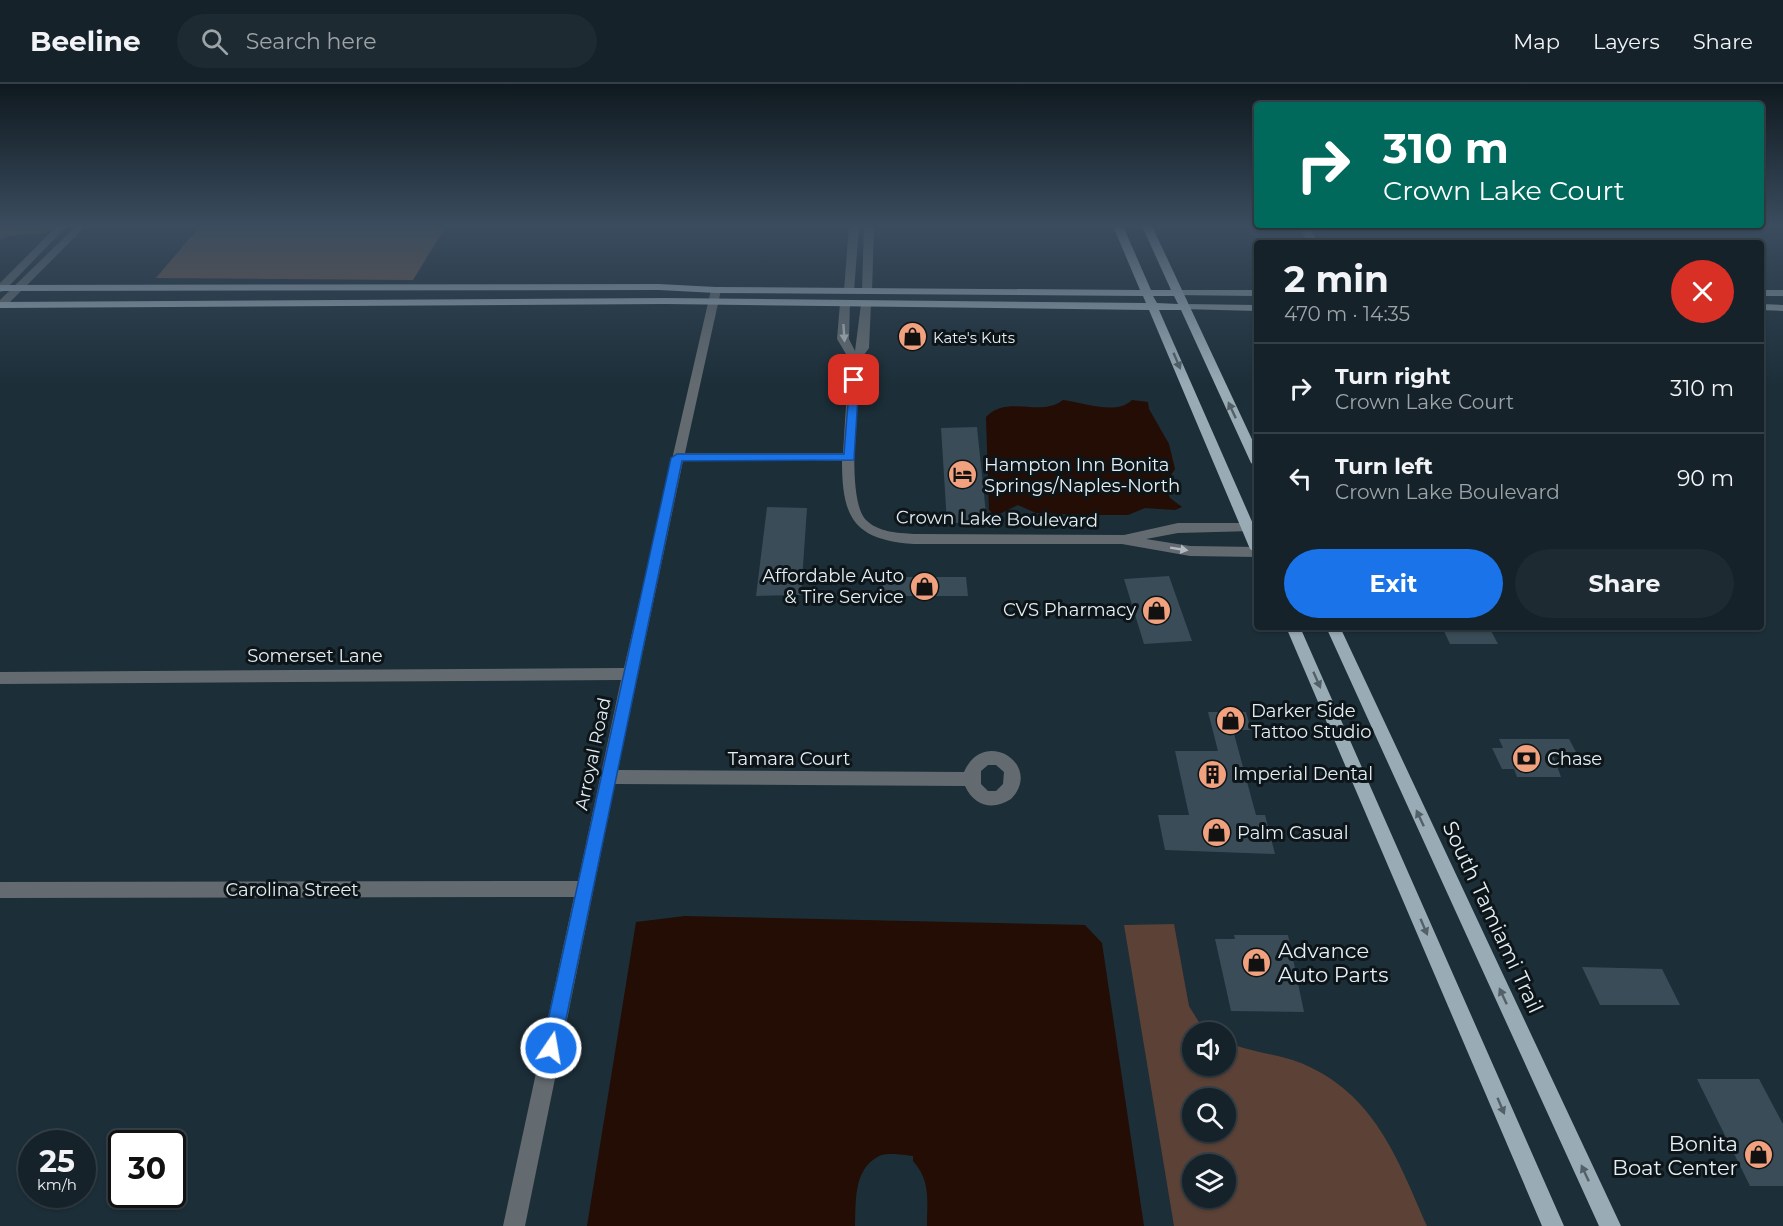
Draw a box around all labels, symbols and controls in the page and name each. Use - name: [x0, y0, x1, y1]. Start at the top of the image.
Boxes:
- search box: [177, 14, 597, 68]
- text: Beeline: [30, 24, 141, 58]
- icon: search: [198, 25, 231, 58]
- text: Search here: [246, 28, 377, 55]
- text: Map: [1513, 29, 1560, 54]
- text: Layers: [1593, 29, 1660, 54]
- text: Share: [1693, 29, 1753, 54]
- text: 310 m: [1383, 122, 1509, 174]
- icon: right: [1284, 126, 1362, 204]
- text: Crown Lake Court: [1383, 174, 1625, 207]
- text: 2 min: [1284, 257, 1389, 301]
- button: close: [1671, 260, 1734, 323]
- text: 470 m · 14:35: [1284, 302, 1410, 326]
- shop icon: Kate's Kuts: [896, 321, 928, 353]
- one-way arrow: [839, 323, 849, 342]
- place label: Kate's Kuts: [933, 328, 1015, 347]
- one-way arrow: [1172, 352, 1182, 370]
- pin: [828, 354, 879, 405]
- icon: arrive: [837, 363, 870, 396]
- text: Turn right: [1335, 363, 1450, 390]
- icon: right: [1284, 372, 1317, 405]
- text: 310 m: [1670, 375, 1734, 402]
- text: Crown Lake Court: [1335, 390, 1514, 414]
- one-way arrow: [1227, 401, 1237, 419]
- text: Turn left: [1335, 453, 1433, 480]
- place label: Hampton Inn Bonita Springs/Naples-North: [984, 454, 1180, 497]
- hotel icon: Hampton Inn Bonita Springs/Naples-North: [947, 459, 979, 491]
- icon: left: [1284, 462, 1317, 495]
- text: 90 m: [1677, 465, 1734, 492]
- text: Crown Lake Boulevard: [1335, 480, 1560, 504]
- street label: Crown Lake Boulevard: [896, 506, 1098, 532]
- one-way arrow: [1170, 545, 1189, 554]
- button: Exit: [1284, 549, 1503, 618]
- button: Share: [1515, 549, 1734, 618]
- place label: Affordable Auto & Tire Service: [762, 565, 904, 608]
- shop icon: Affordable Auto & Tire Service: [909, 570, 941, 602]
- shop icon: CVS Pharmacy: [1141, 594, 1173, 626]
- place label: CVS Pharmacy: [1003, 599, 1136, 621]
- street label: Somerset Lane: [247, 645, 383, 667]
- one-way arrow: [1312, 672, 1322, 690]
- street label: Arroyal Road: [570, 696, 616, 812]
- place label: Darker Side Tattoo Studio: [1251, 700, 1372, 743]
- shop icon: Darker Side Tattoo Studio: [1214, 705, 1246, 737]
- bank icon: Chase: [1510, 743, 1542, 775]
- street label: Tamara Court: [728, 748, 850, 770]
- place label: Chase: [1547, 748, 1602, 770]
- building icon: Imperial Dental: [1196, 758, 1228, 790]
- place label: Imperial Dental: [1233, 763, 1373, 785]
- one-way arrow: [1416, 809, 1425, 826]
- shop icon: Palm Casual: [1200, 817, 1232, 849]
- street label: South Tamiami Trail: [1438, 817, 1548, 1017]
- place label: Palm Casual: [1237, 822, 1349, 844]
- street label: Carolina Street: [225, 879, 359, 901]
- one-way arrow: [1419, 918, 1429, 936]
- place label: Advance Auto Parts: [1278, 938, 1388, 987]
- shop icon: Advance Auto Parts: [1241, 946, 1273, 978]
- one-way arrow: [1498, 987, 1508, 1005]
- position arrow: [519, 1016, 583, 1080]
- map controls: [1182, 1022, 1236, 1208]
- button: sound: [1182, 1022, 1236, 1076]
- button: search: [1182, 1088, 1236, 1142]
- one-way arrow: [1497, 1097, 1506, 1115]
- speed limit sign: 30: [108, 1130, 186, 1208]
- place label: Bonita Boat Center: [1612, 1131, 1738, 1180]
- shop icon: Bonita Boat Center: [1743, 1139, 1775, 1171]
- text: 25: [39, 1143, 75, 1180]
- button: layers: [1182, 1154, 1236, 1208]
- one-way arrow: [1581, 1164, 1590, 1181]
- text: km/h: [37, 1175, 77, 1194]

